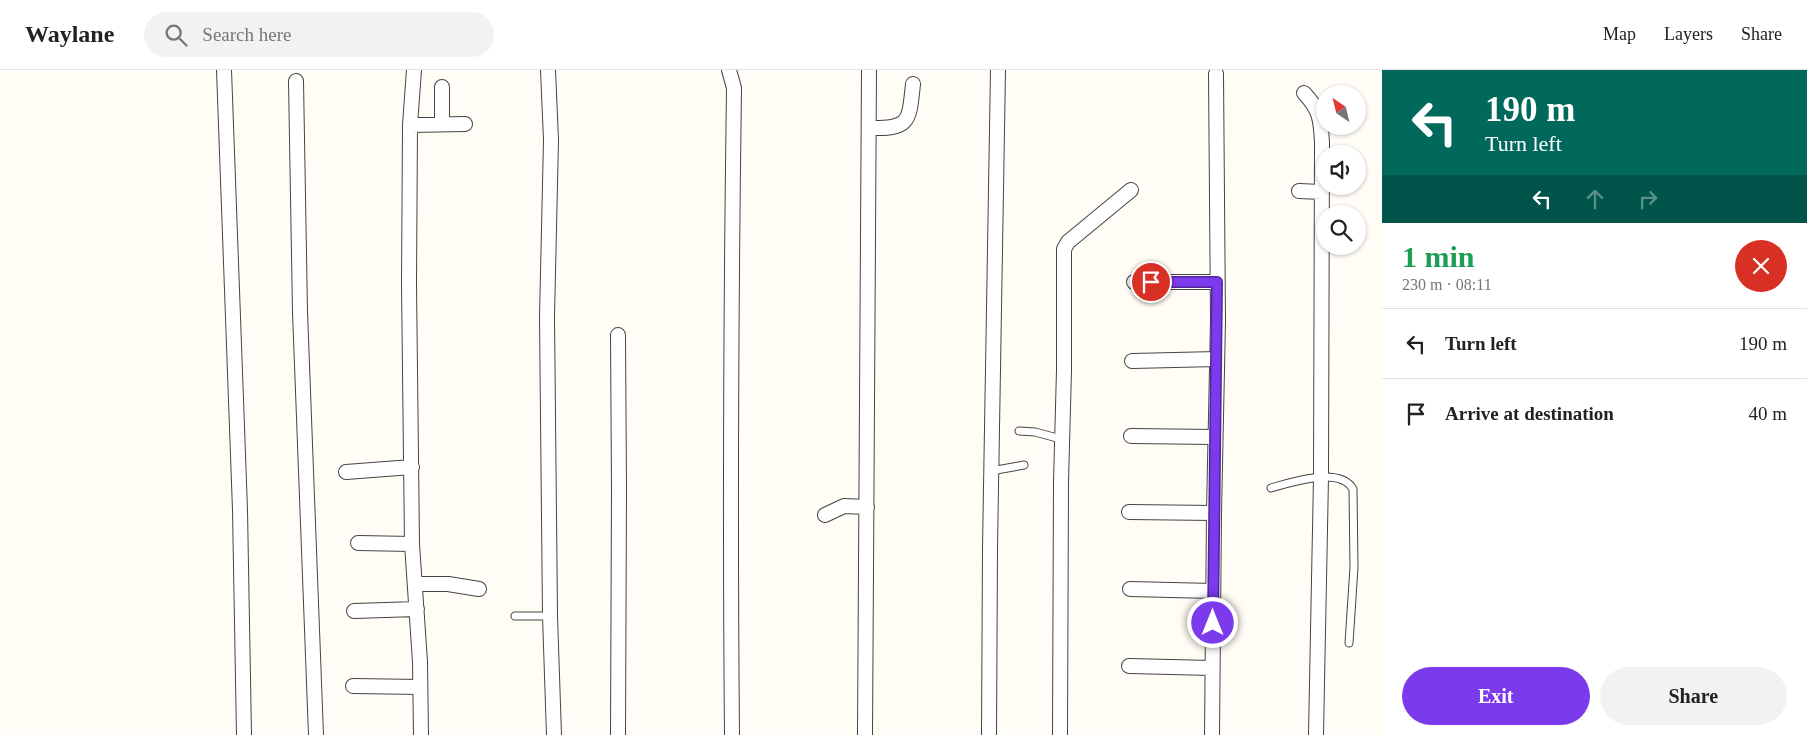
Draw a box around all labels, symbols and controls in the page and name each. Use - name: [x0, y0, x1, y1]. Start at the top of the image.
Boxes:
- search box: [144, 12, 494, 57]
- text: Waylane: [25, 21, 114, 47]
- icon: search: [162, 21, 190, 49]
- text: Search here: [202, 24, 291, 45]
- text: Map: [1603, 24, 1636, 44]
- text: Layers: [1664, 24, 1713, 44]
- text: Share: [1741, 24, 1782, 44]
- north arrow: [1316, 85, 1366, 135]
- map controls: [1316, 85, 1366, 255]
- icon: left: [1402, 90, 1467, 155]
- text: 190 m: [1485, 90, 1575, 129]
- text: Turn left: [1485, 131, 1562, 156]
- button: sound: [1316, 145, 1366, 195]
- icon: left: [1528, 185, 1556, 213]
- icon: ahead: [1581, 185, 1609, 213]
- icon: right: [1634, 185, 1662, 213]
- button: search: [1316, 205, 1366, 255]
- text: 1 min: [1402, 240, 1475, 273]
- button: close: [1735, 240, 1787, 292]
- pin: [1130, 261, 1172, 303]
- icon: arrive: [1137, 268, 1165, 296]
- text: 230 m · 08:11: [1402, 276, 1492, 293]
- icon: left: [1402, 330, 1430, 358]
- text: Turn left: [1445, 333, 1517, 354]
- text: 190 m: [1739, 333, 1787, 354]
- icon: arrive: [1402, 400, 1430, 428]
- text: Arrive at destination: [1445, 403, 1614, 424]
- text: 40 m: [1748, 403, 1787, 424]
- position arrow: [1186, 596, 1238, 648]
- button: Exit: [1402, 667, 1590, 725]
- button: Share: [1600, 667, 1787, 725]

